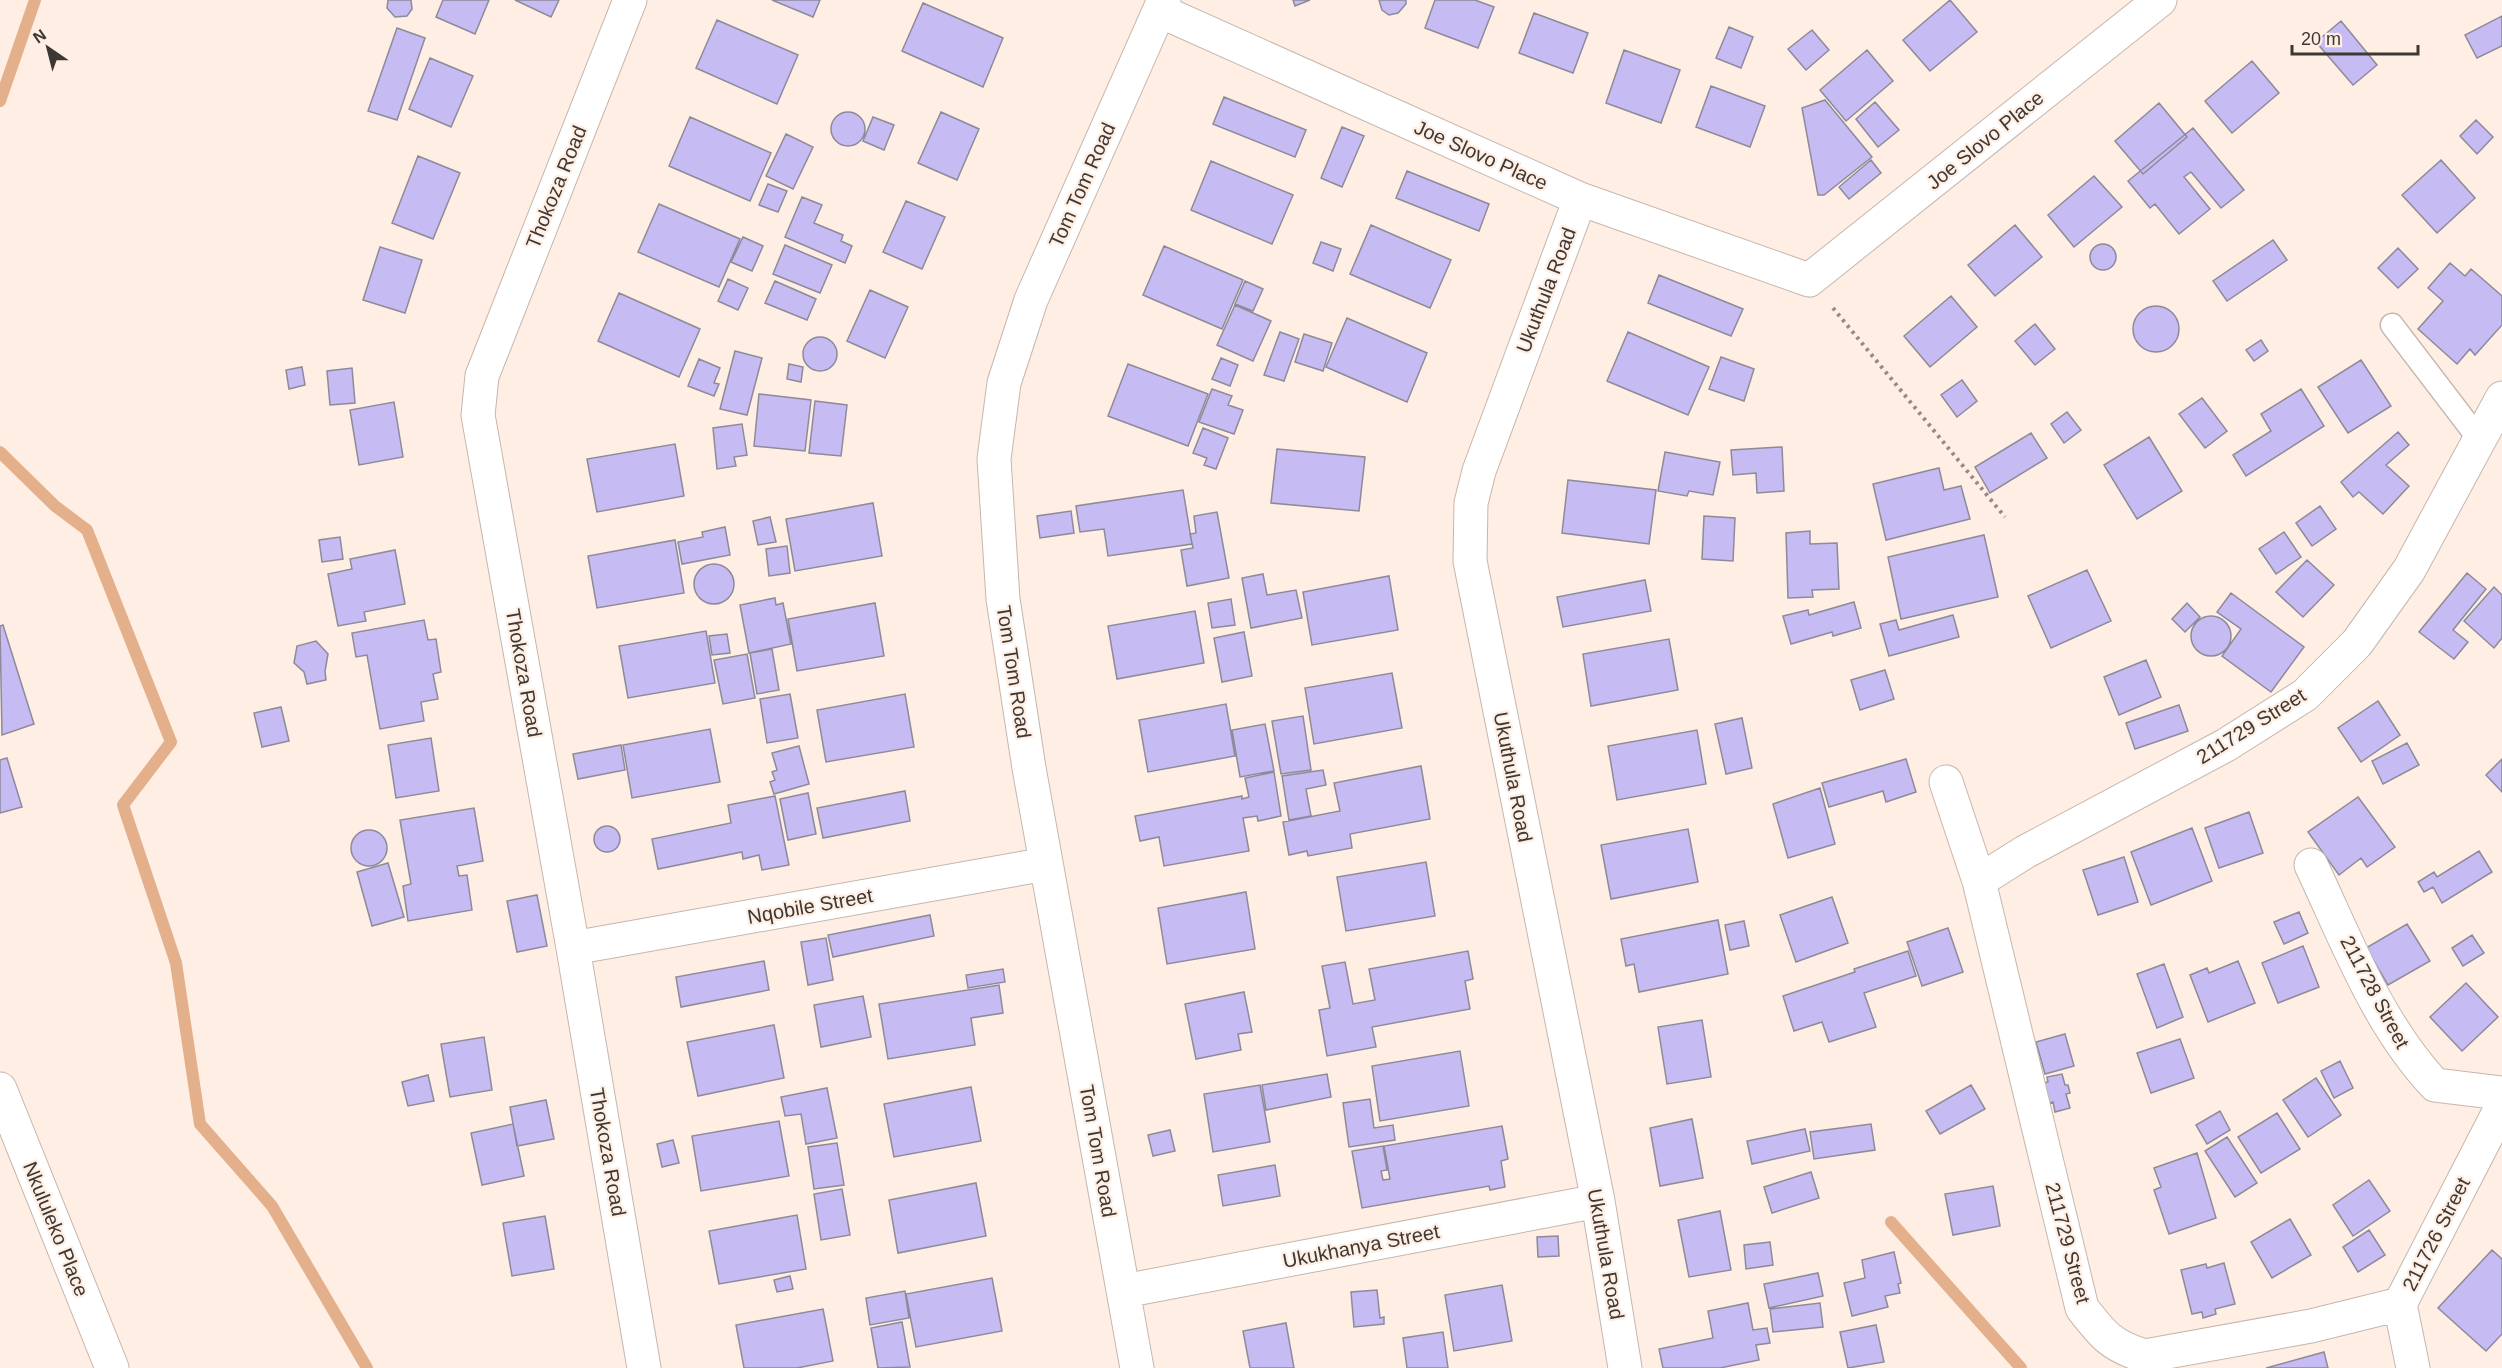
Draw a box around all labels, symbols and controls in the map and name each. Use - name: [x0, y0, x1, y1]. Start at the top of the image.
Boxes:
- north arrow: [18, 18, 78, 78]
- scale bar: [2292, 18, 2418, 56]
- text: N: [30, 26, 49, 46]
- text: 20 m: [2301, 29, 2341, 49]
- street label: Joe Slovo Place: [1922, 86, 2048, 194]
- street label: Joe Slovo Place: [1411, 116, 1551, 194]
- street label: Tom Tom Road: [1045, 119, 1119, 251]
- street label: Thokoza Road: [521, 123, 591, 251]
- street label: Ukuthula Road: [1512, 224, 1580, 356]
- street label: Tom Tom Road: [993, 604, 1035, 740]
- street label: Thokoza Road: [502, 607, 546, 739]
- street label: 211729 Street: [2193, 684, 2310, 768]
- street label: Ukuthula Road: [1490, 710, 1536, 844]
- street label: Nqobile Street: [746, 884, 875, 928]
- street label: 211728 Street: [2336, 932, 2414, 1052]
- street label: Tom Tom Road: [1076, 1083, 1120, 1219]
- street label: Thokoza Road: [586, 1086, 630, 1218]
- street label: Nkululeko Place: [19, 1158, 93, 1300]
- street label: 211726 Street: [2398, 1173, 2474, 1294]
- street label: 211729 Street: [2041, 1180, 2095, 1306]
- street label: Ukuthula Road: [1584, 1187, 1628, 1321]
- street label: Ukukhanya Street: [1281, 1220, 1442, 1272]

